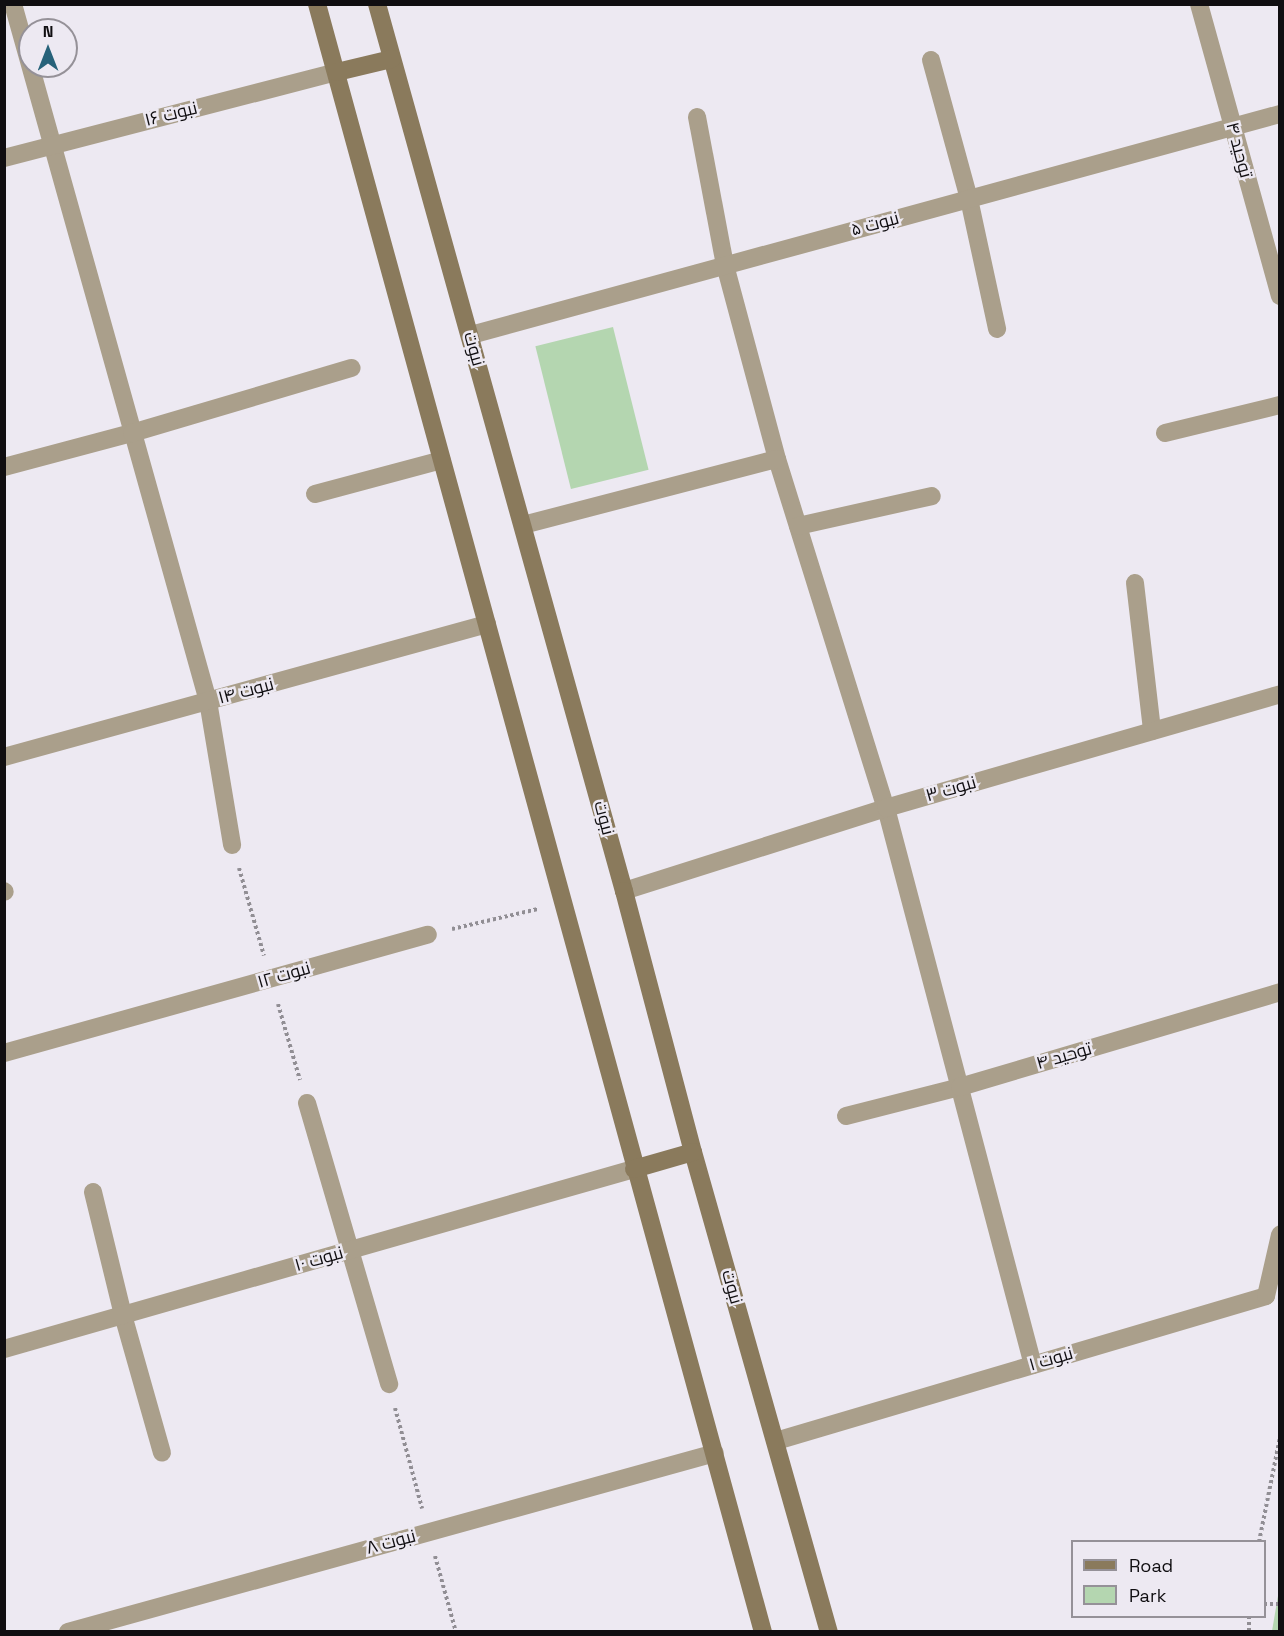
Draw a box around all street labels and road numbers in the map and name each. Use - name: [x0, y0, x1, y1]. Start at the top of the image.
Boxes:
- street label: نبوت ۱۶: [142, 97, 200, 131]
- street label: توحید ۴: [1221, 120, 1257, 180]
- street label: نبوت ۵: [848, 207, 902, 241]
- street label: نبوت: [459, 329, 489, 369]
- street label: نبوت ۱۴: [216, 673, 276, 709]
- street label: نبوت ۳: [923, 772, 979, 806]
- street label: نبوت: [589, 798, 619, 838]
- street label: نبوت ۱۲: [255, 957, 313, 993]
- street label: توحید ۴: [1034, 1038, 1094, 1074]
- street label: نبوت ۱۰: [292, 1242, 346, 1276]
- street label: نبوت: [717, 1267, 747, 1307]
- street label: نبوت ۱: [1026, 1342, 1076, 1376]
- street label: نبوت ۸: [364, 1525, 418, 1559]

